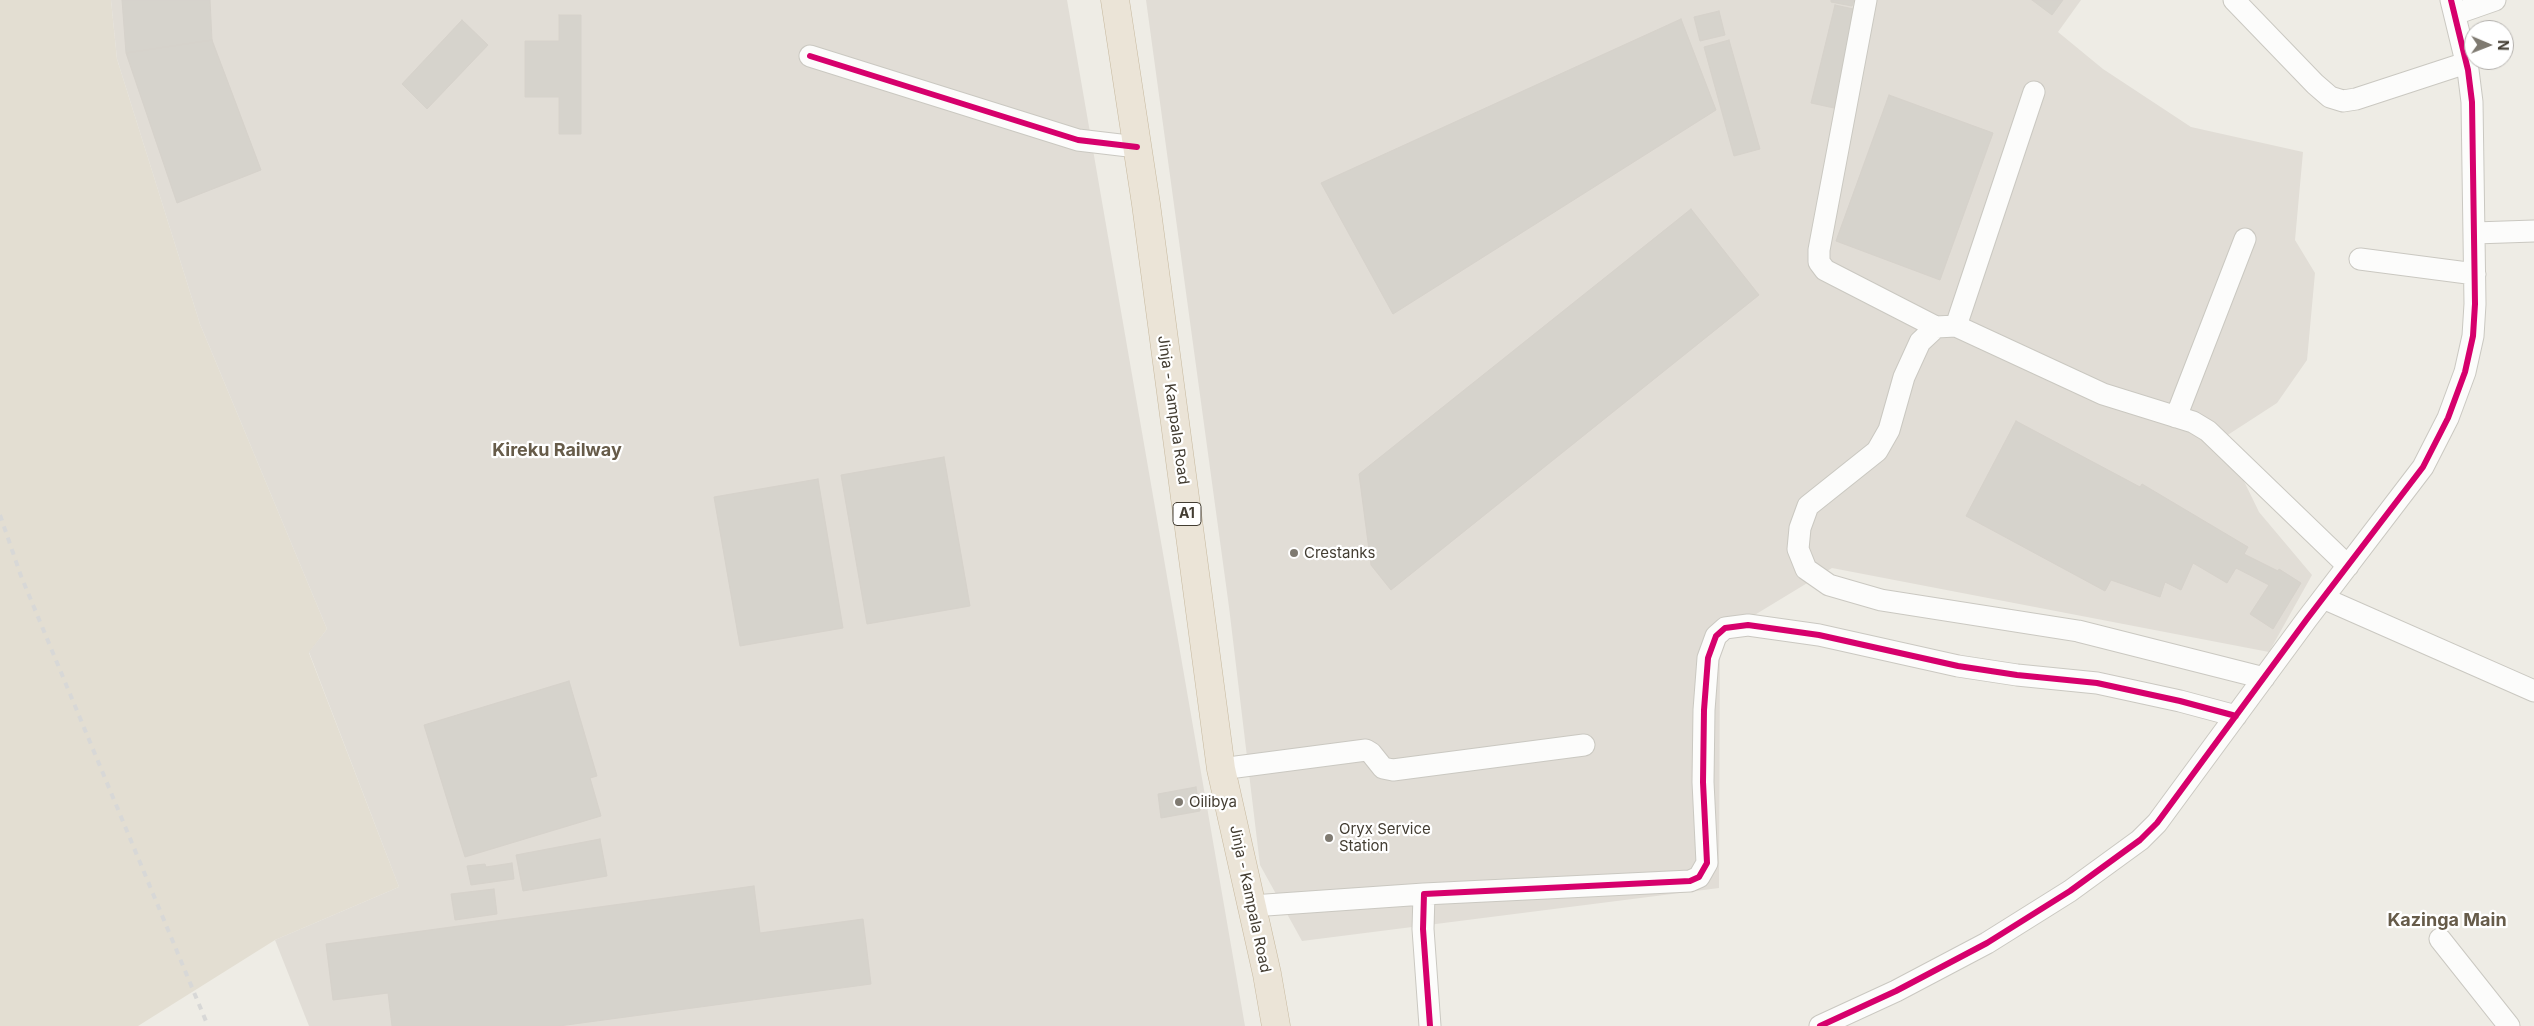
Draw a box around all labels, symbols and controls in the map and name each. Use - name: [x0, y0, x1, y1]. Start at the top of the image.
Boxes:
- north arrow: [2464, 20, 2514, 70]
- text: N: [2495, 40, 2512, 51]
- street label: Jinja - Kampala Road: [1154, 334, 1192, 486]
- district label: Kireku Railway: [492, 440, 622, 462]
- road number: A1: [1173, 502, 1201, 526]
- place label: Crestanks: [1304, 544, 1375, 562]
- marker: Crestanks: [1288, 547, 1300, 559]
- place label: Oilibya: [1189, 793, 1237, 811]
- marker: Oilibya: [1173, 796, 1185, 808]
- place label: Oryx Service Station: [1339, 820, 1431, 855]
- street label: Jinja - Kampala Road: [1226, 824, 1274, 974]
- marker: Oryx Service Station: [1323, 832, 1335, 844]
- district label: Kazinga Main: [2387, 910, 2507, 932]

